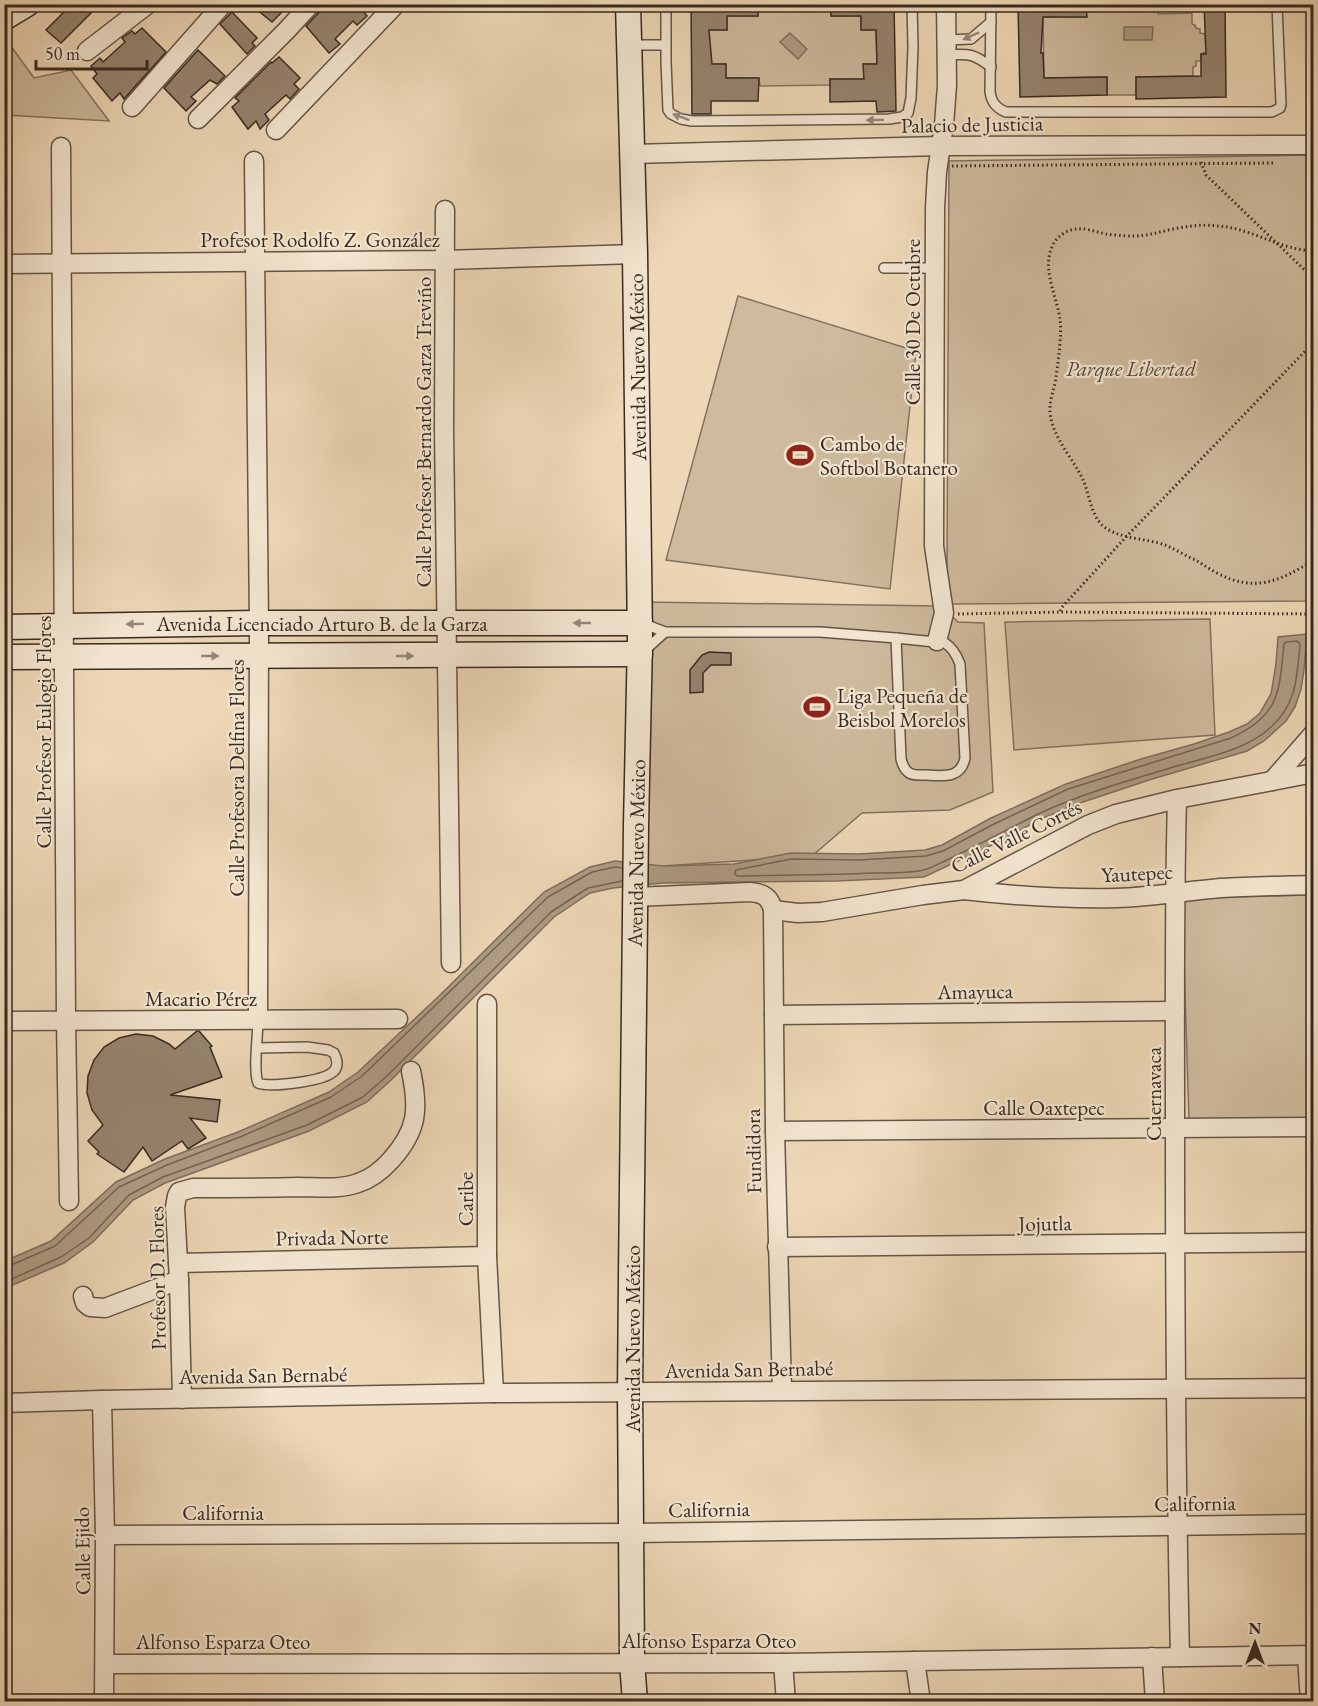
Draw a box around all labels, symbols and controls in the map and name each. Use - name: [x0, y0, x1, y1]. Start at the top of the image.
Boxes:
- one-way arrow: [961, 31, 979, 41]
- scale bar: [36, 33, 147, 71]
- text: 50 m: [45, 42, 80, 65]
- street label: Palacio de Justicia: [901, 109, 1044, 139]
- one-way arrow: [671, 112, 689, 122]
- one-way arrow: [865, 115, 884, 124]
- street label: Profesor Rodolfo Z. González: [200, 226, 440, 253]
- street label: Calle 30 De Octubre: [899, 239, 926, 405]
- street label: Avenida Nuevo México: [622, 273, 652, 462]
- street label: Calle Profesor Bernardo Garza Treviño: [410, 277, 437, 587]
- park label: Parque Libertad: [1066, 355, 1196, 383]
- place label: Cambo de Softbol Botanero: [820, 430, 958, 481]
- sports icon: Cambo de Softbol Botanero: [785, 440, 815, 470]
- street label: Avenida Licenciado Arturo B. de la Garza: [155, 610, 488, 637]
- street label: Calle Profesor Eulogio Flores: [30, 615, 57, 848]
- one-way arrow: [572, 618, 591, 628]
- one-way arrow: [125, 620, 144, 629]
- one-way arrow: [200, 651, 219, 661]
- one-way arrow: [395, 651, 414, 661]
- street label: Calle Profesora Delfina Flores: [223, 659, 250, 897]
- place label: Liga Pequeña de Beisbol Morelos: [837, 682, 967, 733]
- sports icon: Liga Pequeña de Beisbol Morelos: [802, 692, 832, 722]
- street label: Avenida Nuevo México: [621, 759, 651, 948]
- street label: Calle Valle Cortés: [946, 793, 1086, 879]
- street label: Yautepec: [1100, 858, 1174, 888]
- street label: Amayuca: [936, 977, 1014, 1005]
- street label: Macario Pérez: [145, 985, 257, 1012]
- street label: Cuernavaca: [1140, 1046, 1167, 1141]
- street label: Calle Oaxtepec: [983, 1094, 1105, 1121]
- street label: Fundidora: [739, 1108, 767, 1194]
- street label: Caribe: [452, 1172, 479, 1226]
- street label: Profesor D. Flores: [142, 1205, 172, 1350]
- street label: Jojutla: [1016, 1209, 1073, 1237]
- street label: Privada Norte: [275, 1223, 389, 1251]
- street label: Avenida Nuevo México: [619, 1245, 646, 1434]
- street label: Avenida San Bernabé: [663, 1354, 834, 1384]
- street label: Avenida San Bernabé: [177, 1360, 348, 1390]
- street label: California: [1154, 1489, 1237, 1517]
- street label: California: [668, 1495, 751, 1523]
- street label: California: [182, 1499, 264, 1526]
- street label: Calle Ejido: [68, 1507, 96, 1595]
- north arrow: [1225, 1613, 1285, 1673]
- text: N: [1249, 1618, 1262, 1639]
- street label: Alfonso Esparza Oteo: [621, 1627, 796, 1654]
- street label: Alfonso Esparza Oteo: [135, 1628, 310, 1655]

